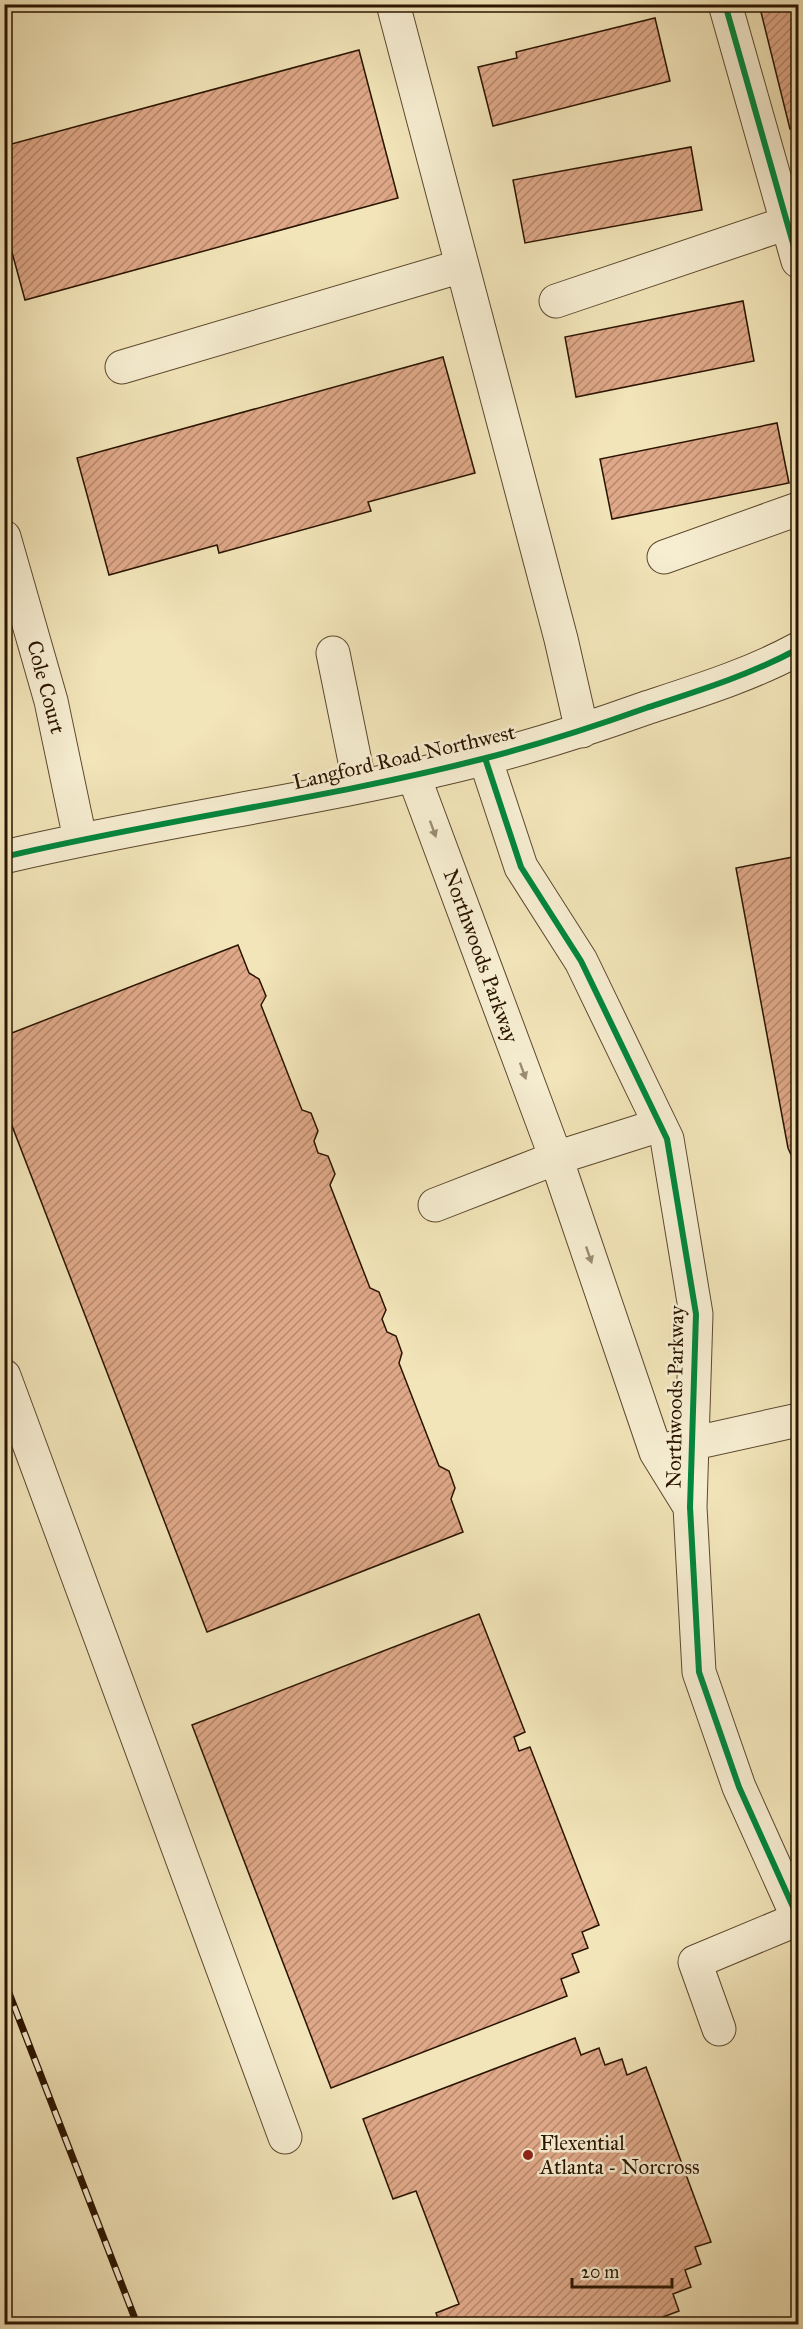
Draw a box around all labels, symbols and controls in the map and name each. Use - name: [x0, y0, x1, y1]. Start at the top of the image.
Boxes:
- street label: Cole Court: [21, 638, 71, 737]
- street label: Langford Road Northwest: [290, 719, 518, 795]
- one-way arrow: [429, 820, 439, 838]
- street label: Northwoods Parkway: [438, 866, 525, 1047]
- one-way arrow: [519, 1062, 529, 1080]
- one-way arrow: [584, 1246, 594, 1264]
- street label: Northwoods Parkway: [660, 1304, 690, 1489]
- place label: Flexential Atlanta - Norcross: [539, 2130, 700, 2180]
- marker: Flexential Atlanta - Norcross: [521, 2148, 535, 2162]
- scale bar: [572, 2251, 672, 2289]
- text: 20 m: [581, 2261, 619, 2283]

